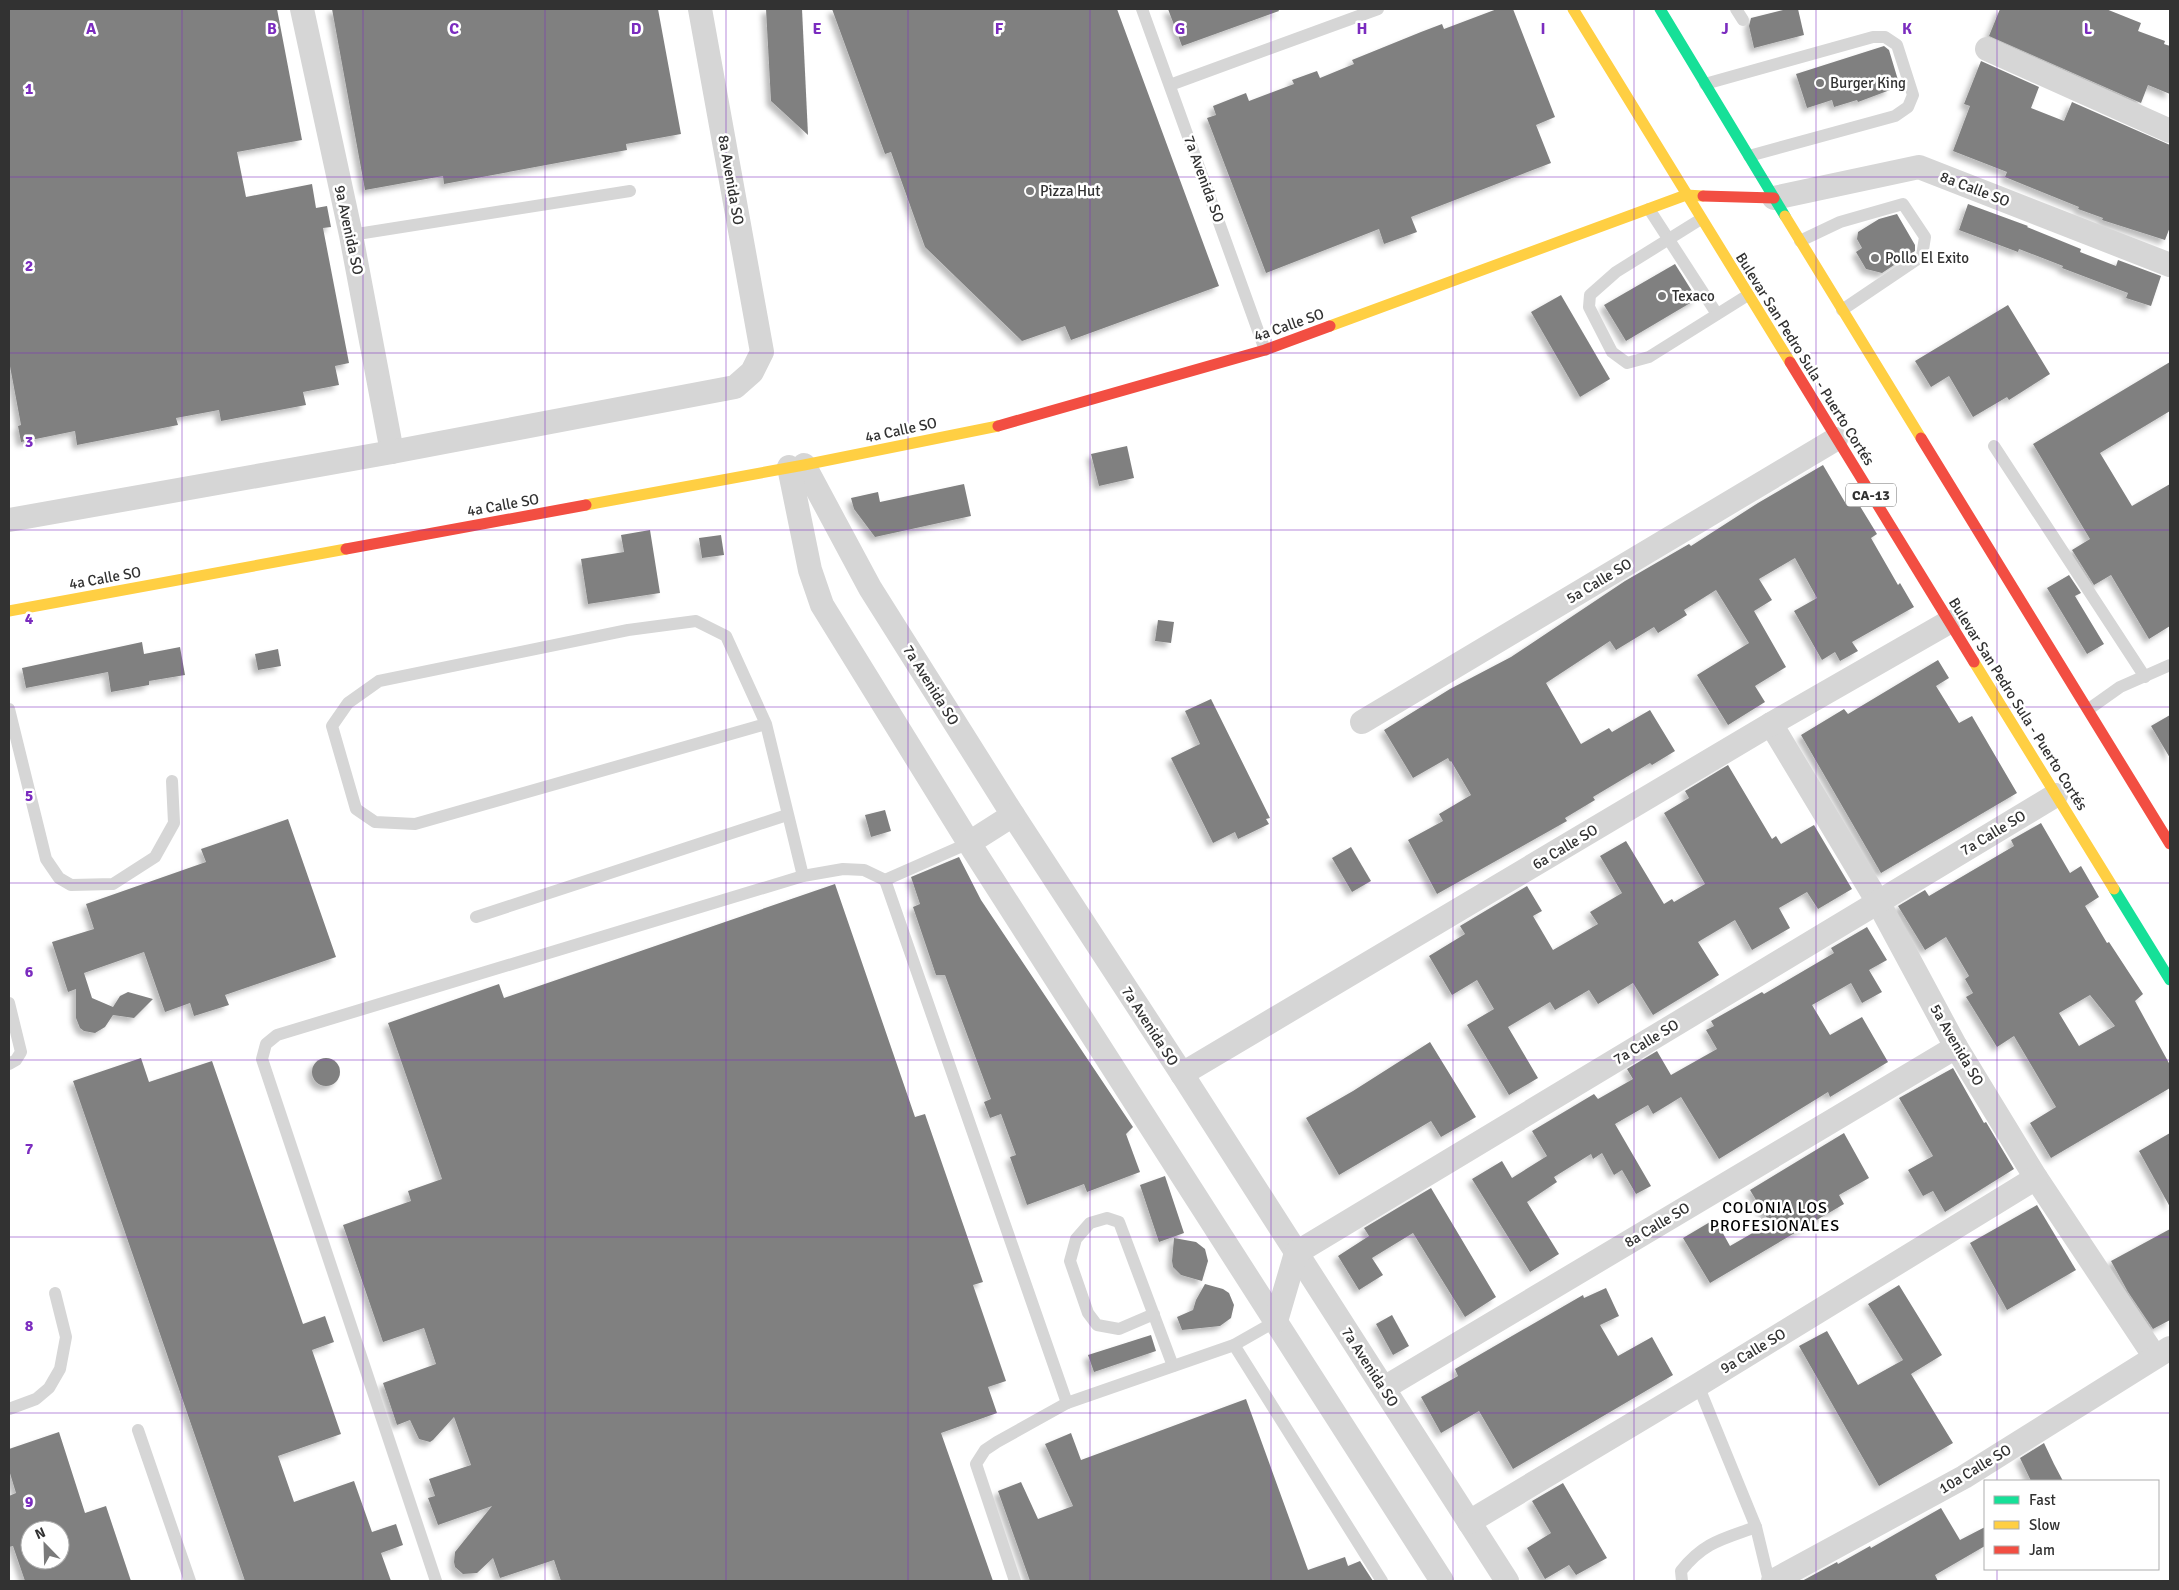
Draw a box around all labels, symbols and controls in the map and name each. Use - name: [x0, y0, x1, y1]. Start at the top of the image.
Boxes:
- text: A: [86, 19, 97, 39]
- text: B: [267, 19, 277, 39]
- text: C: [449, 19, 459, 39]
- text: D: [631, 19, 642, 39]
- text: E: [812, 19, 822, 39]
- text: F: [995, 19, 1004, 39]
- text: G: [1175, 19, 1185, 39]
- text: H: [1357, 19, 1367, 39]
- text: I: [1540, 19, 1546, 39]
- text: J: [1721, 19, 1729, 39]
- text: K: [1902, 19, 1912, 39]
- text: L: [2084, 19, 2093, 39]
- place label: Burger King: [1830, 74, 1906, 92]
- marker: Burger King: [1814, 77, 1826, 89]
- text: 1: [25, 79, 34, 99]
- street label: 8a Avenida SO: [714, 133, 748, 227]
- street label: 7a Avenida SO: [1180, 133, 1228, 225]
- street label: 8a Calle SO: [1938, 168, 2012, 211]
- place label: Pizza Hut: [1040, 182, 1100, 200]
- street label: 9a Avenida SO: [331, 183, 367, 277]
- marker: Pizza Hut: [1024, 185, 1036, 197]
- street label: Bulevar San Pedro Sula - Puerto Cortés: [1732, 249, 1878, 469]
- place label: Pollo El Exito: [1885, 249, 1969, 267]
- marker: Pollo El Exito: [1869, 252, 1881, 264]
- text: 2: [25, 256, 33, 276]
- place label: Texaco: [1672, 287, 1715, 305]
- marker: Texaco: [1656, 290, 1668, 302]
- street label: 4a Calle SO: [1252, 305, 1327, 345]
- street label: 4a Calle SO: [863, 414, 939, 446]
- text: 3: [25, 432, 33, 452]
- road number: CA-13: [1846, 484, 1896, 506]
- street label: 4a Calle SO: [465, 490, 541, 520]
- street label: 5a Calle SO: [1563, 554, 1635, 608]
- street label: 4a Calle SO: [67, 563, 143, 593]
- street label: Bulevar San Pedro Sula - Puerto Cortés: [1945, 594, 2091, 814]
- text: 4: [25, 609, 34, 629]
- street label: 7a Avenida SO: [899, 642, 963, 729]
- text: 5: [25, 786, 33, 806]
- street label: 7a Calle SO: [1957, 806, 2029, 860]
- street label: 6a Calle SO: [1529, 820, 1601, 874]
- text: 6: [25, 962, 34, 982]
- street label: 7a Avenida SO: [1118, 983, 1182, 1069]
- street label: 5a Avenida SO: [1926, 1001, 1988, 1089]
- street label: 7a Calle SO: [1610, 1015, 1682, 1069]
- text: 7: [25, 1139, 34, 1159]
- street label: 8a Calle SO: [1621, 1198, 1693, 1252]
- district label: COLONIA LOS PROFESIONALES: [1710, 1198, 1840, 1236]
- text: 8: [25, 1316, 34, 1336]
- street label: 7a Avenida SO: [1338, 1324, 1402, 1410]
- street label: 9a Calle SO: [1717, 1324, 1789, 1378]
- street label: 10a Calle SO: [1936, 1440, 2015, 1498]
- legend: [1984, 1480, 2159, 1570]
- text: Fast: [2029, 1491, 2056, 1509]
- text: 9: [25, 1492, 34, 1512]
- text: Slow: [2029, 1516, 2060, 1534]
- north arrow: [20, 1520, 70, 1570]
- text: N: [32, 1524, 48, 1543]
- text: Jam: [2029, 1541, 2055, 1559]

